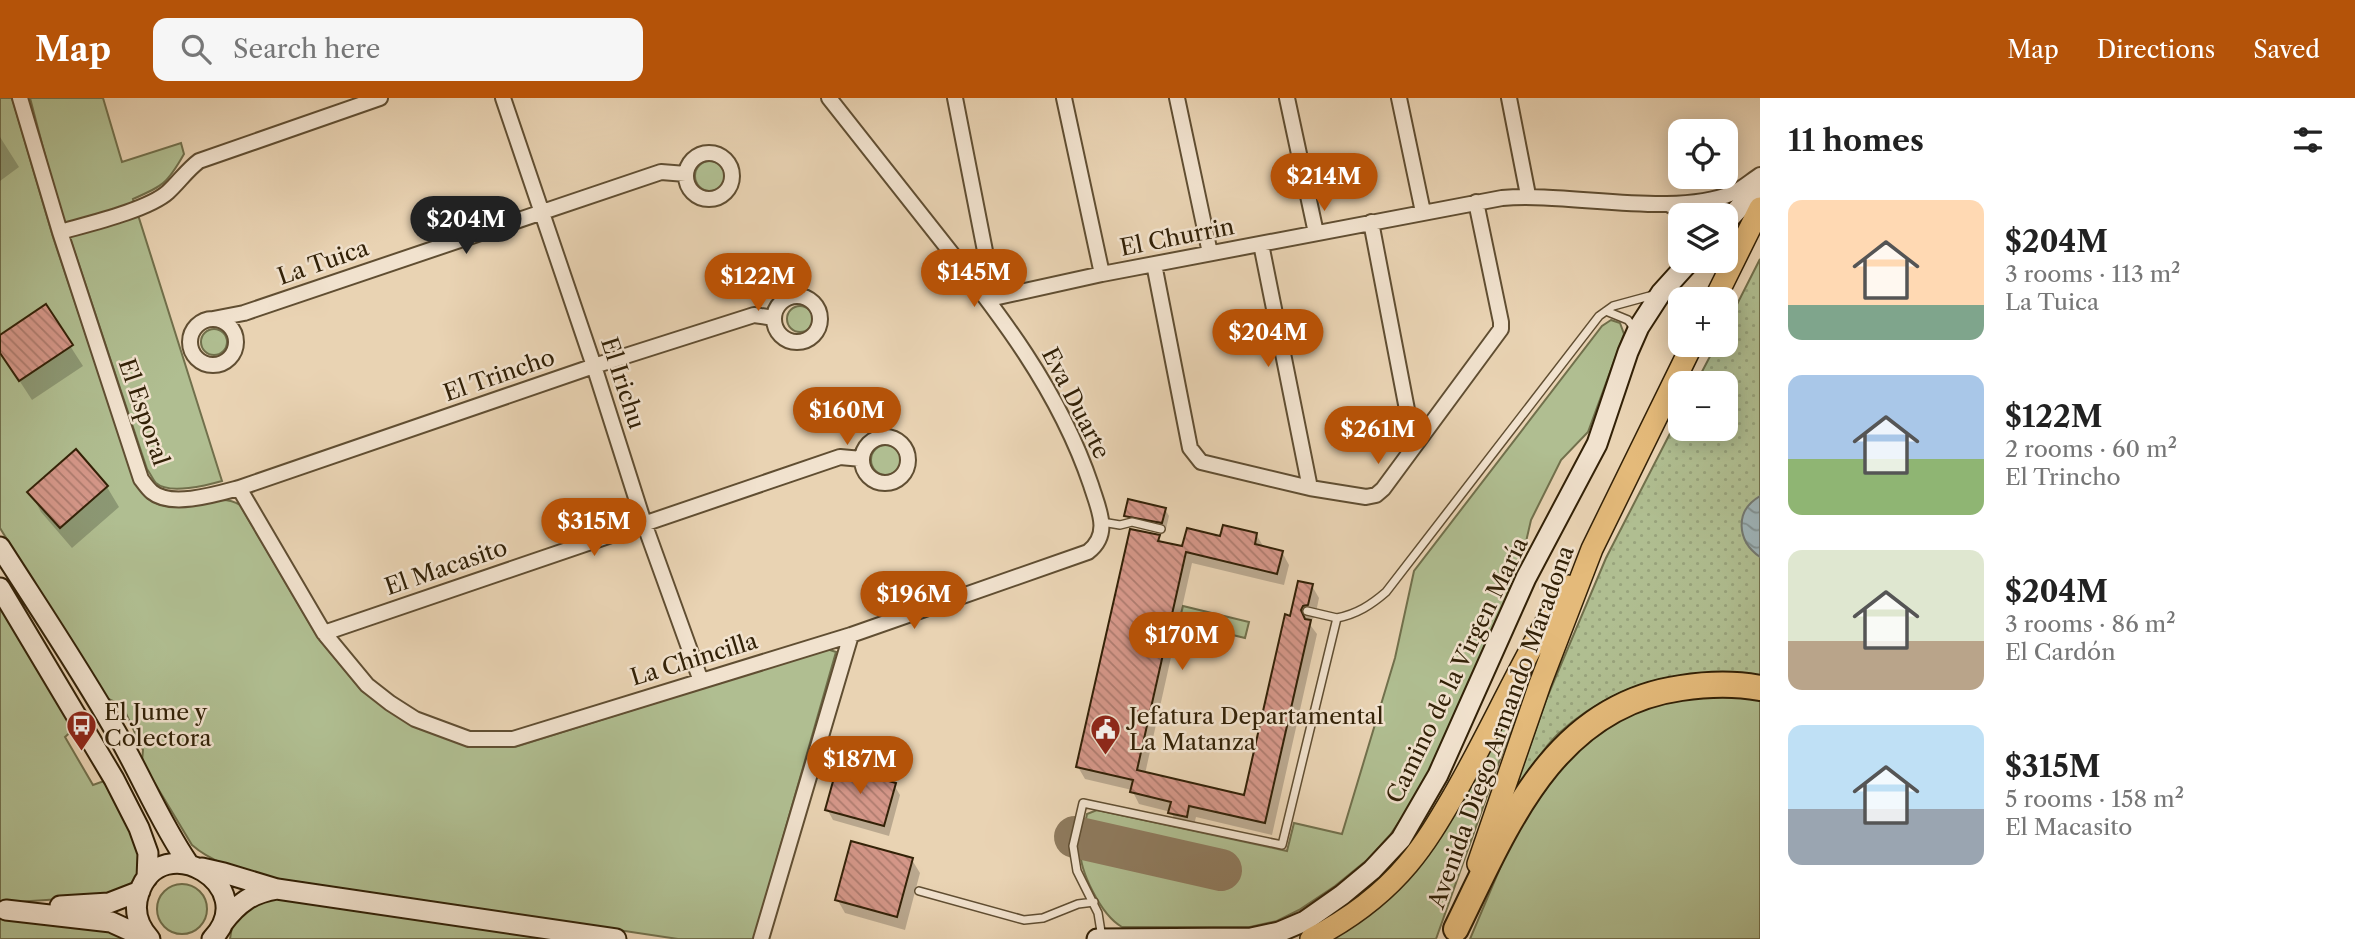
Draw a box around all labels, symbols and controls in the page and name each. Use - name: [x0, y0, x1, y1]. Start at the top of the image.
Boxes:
- search box: [153, 18, 643, 81]
- text: Map: [35, 29, 111, 70]
- icon: search: [177, 30, 215, 68]
- text: Search here: [233, 33, 380, 65]
- text: Map: [2007, 35, 2059, 64]
- text: Directions: [2097, 35, 2215, 64]
- text: Saved: [2253, 35, 2320, 64]
- map controls: [1668, 119, 1738, 441]
- button: locate: [1668, 119, 1738, 189]
- icon: filters: [2289, 121, 2327, 159]
- text: 11 homes: [1788, 122, 1924, 159]
- pin: $214M: [1275, 153, 1373, 213]
- text: $214M: [1287, 162, 1361, 190]
- pin: $204M: [417, 197, 515, 256]
- button: layers: [1668, 203, 1738, 273]
- text: $204M: [426, 205, 506, 233]
- street label: El Churrin: [1117, 212, 1237, 262]
- text: $204M: [2005, 223, 2108, 260]
- icon: home: [1844, 228, 1928, 312]
- street label: La Tuica: [274, 233, 373, 291]
- pin: $145M: [925, 250, 1023, 309]
- pin: $122M: [709, 254, 807, 313]
- text: $145M: [937, 258, 1011, 286]
- text: 3 rooms · 113 m²: [2005, 260, 2181, 288]
- text: $122M: [721, 262, 795, 290]
- button: +: [1668, 287, 1738, 357]
- text: La Tuica: [2005, 288, 2099, 316]
- pin: $204M: [1219, 310, 1317, 369]
- text: $204M: [1228, 318, 1308, 346]
- street label: El Irichu: [595, 334, 651, 432]
- street label: El Trincho: [440, 343, 558, 407]
- street label: Eva Duarte: [1036, 343, 1116, 463]
- street label: El Esporal: [113, 355, 175, 469]
- button: −: [1668, 371, 1738, 441]
- pin: $160M: [798, 388, 896, 447]
- text: $160M: [809, 396, 885, 424]
- text: $122M: [2005, 398, 2103, 435]
- icon: home: [1844, 403, 1928, 487]
- pin: $261M: [1329, 406, 1427, 466]
- text: $261M: [1341, 415, 1415, 443]
- text: 2 rooms · 60 m²: [2005, 435, 2177, 463]
- text: El Trincho: [2005, 463, 2121, 491]
- pin: $315M: [545, 498, 643, 558]
- text: $315M: [557, 507, 631, 535]
- street label: Camino de la Virgen María: [1380, 532, 1534, 808]
- street label: El Macasito: [381, 533, 511, 601]
- street label: Avenida Diego Armando Maradona: [1422, 541, 1580, 913]
- pin: $196M: [865, 572, 963, 631]
- text: $204M: [2005, 573, 2108, 610]
- icon: home: [1844, 578, 1928, 662]
- text: $196M: [876, 580, 952, 608]
- text: 3 rooms · 86 m²: [2005, 610, 2176, 638]
- pin: $170M: [1133, 612, 1231, 672]
- text: $170M: [1145, 621, 1219, 649]
- street label: La Chincilla: [627, 626, 762, 692]
- text: El Cardón: [2005, 638, 2116, 666]
- place label: El Jume y Colectora: [104, 698, 212, 752]
- place label: Jefatura Departamental La Matanza: [1126, 702, 1384, 756]
- bus stop icon: El Jume y Colectora: [64, 708, 98, 752]
- public building icon: Jefatura Departamental La Matanza: [1089, 712, 1123, 756]
- pin: $187M: [811, 736, 909, 796]
- text: $187M: [823, 745, 897, 773]
- text: $315M: [2005, 748, 2101, 785]
- icon: home: [1844, 753, 1928, 837]
- text: 5 rooms · 158 m²: [2005, 785, 2184, 813]
- text: El Macasito: [2005, 813, 2132, 841]

